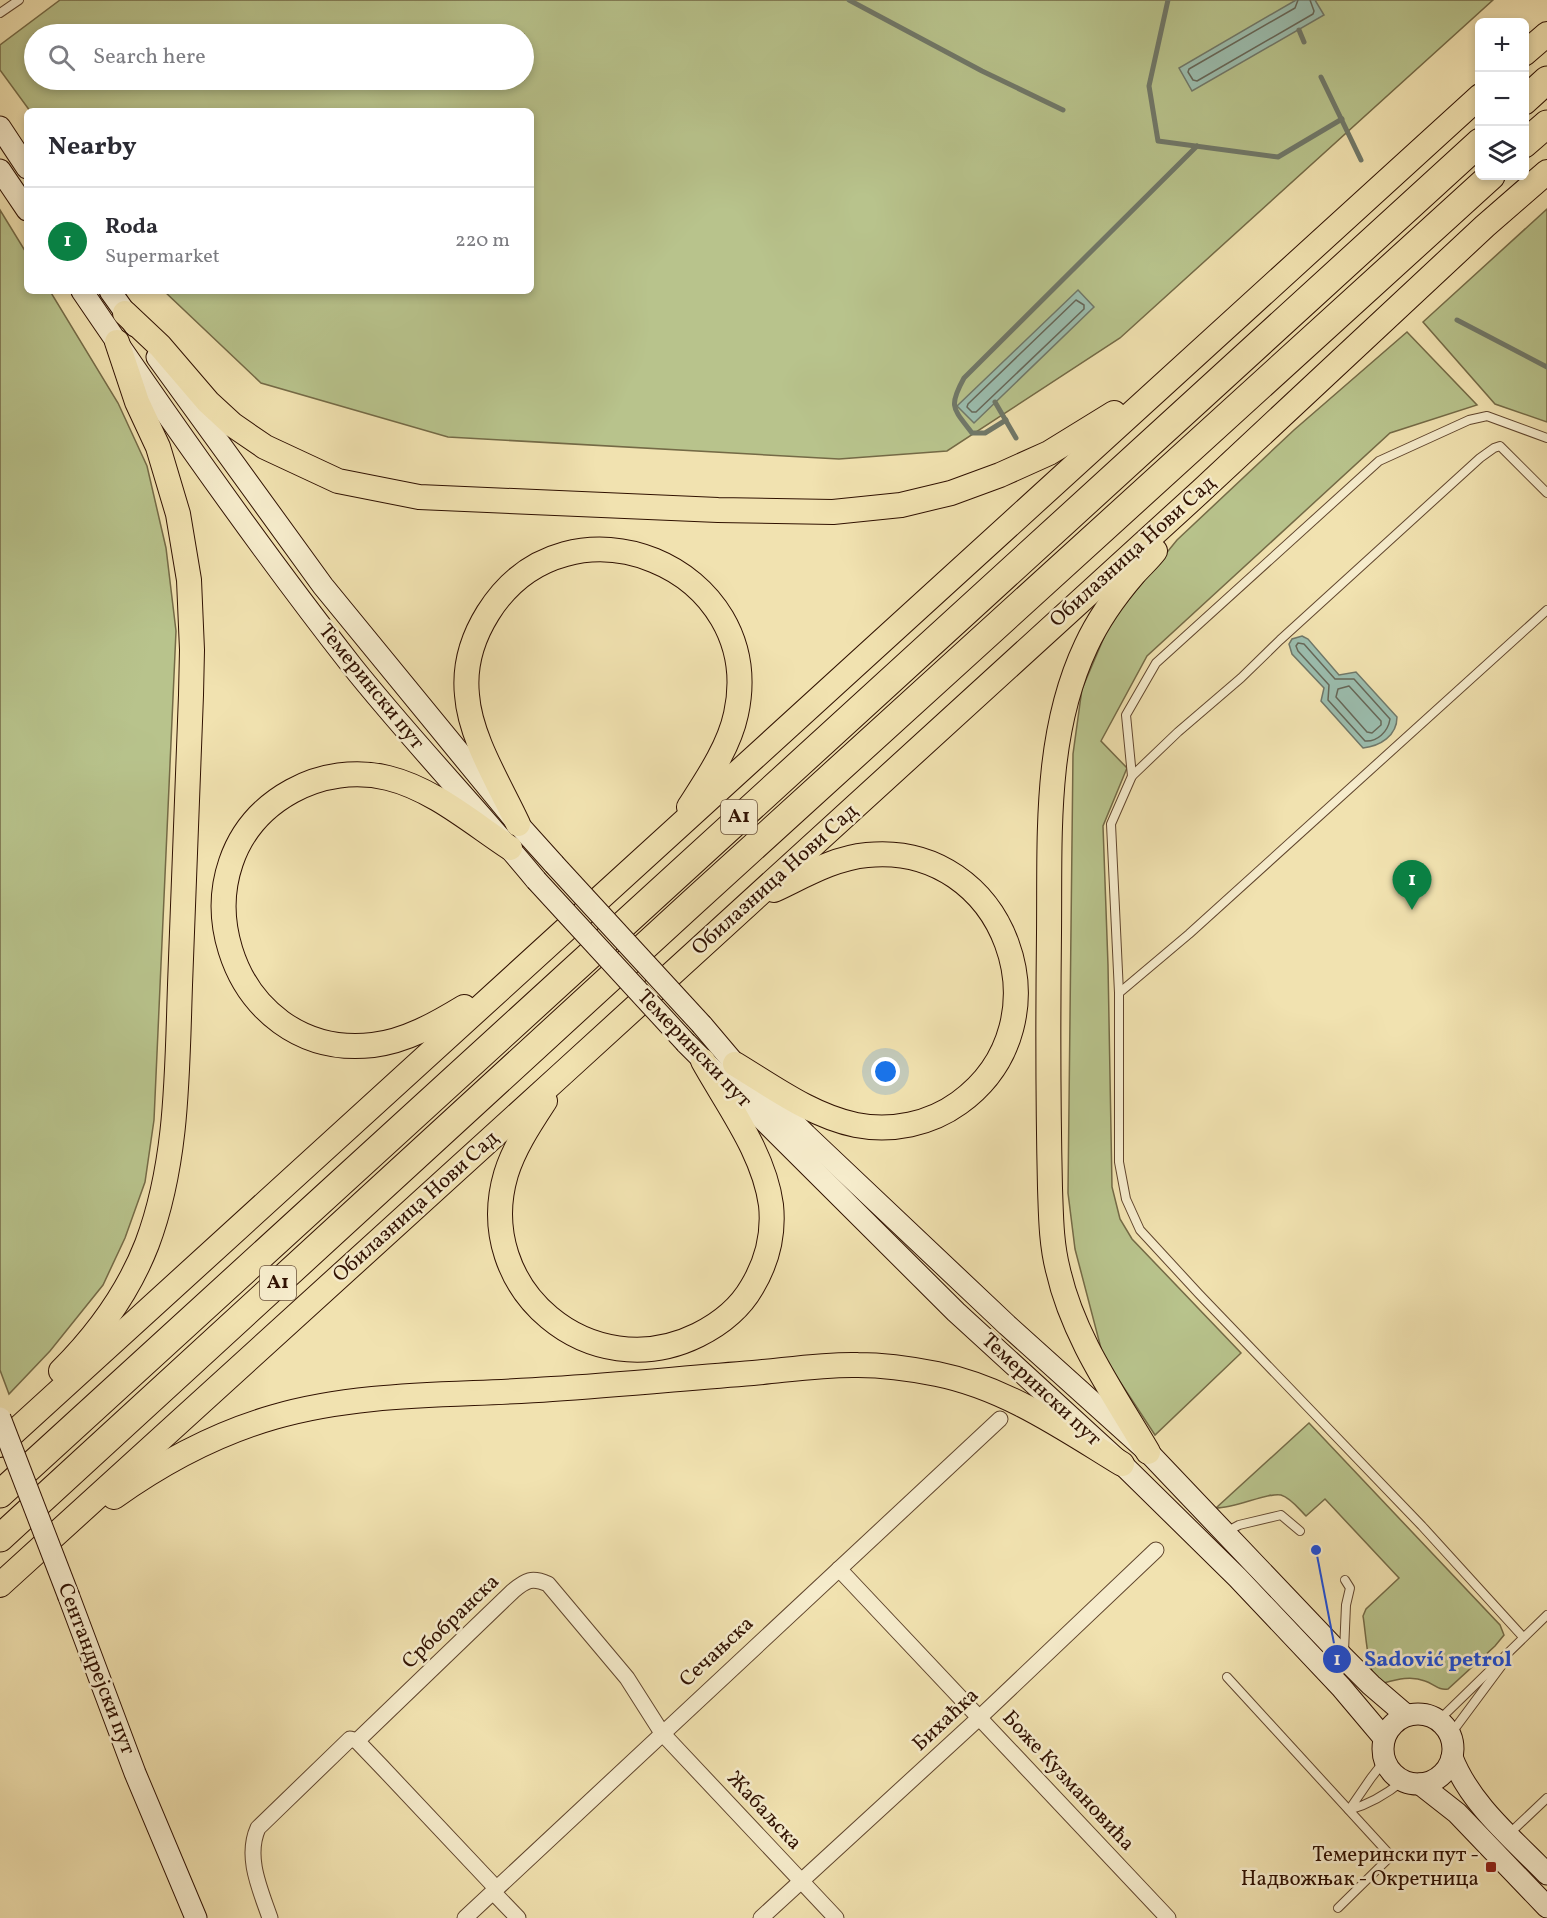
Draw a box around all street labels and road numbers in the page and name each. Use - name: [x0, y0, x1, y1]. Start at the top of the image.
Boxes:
- street label: Обилазница Нови Сад: [1044, 469, 1222, 634]
- street label: Темерински пут: [311, 618, 431, 756]
- street label: Обилазница Нови Сад: [686, 797, 864, 962]
- road number: A1: [721, 800, 757, 834]
- street label: Темерински пут: [630, 983, 758, 1115]
- street label: Обилазница Нови Сад: [327, 1124, 505, 1289]
- road number: A1: [260, 1266, 296, 1300]
- street label: Темерински пут: [975, 1327, 1108, 1453]
- street label: Србобранска: [396, 1568, 506, 1676]
- street label: Сентандрејски пут: [50, 1579, 142, 1759]
- street label: Сечањска: [673, 1610, 761, 1694]
- street label: Бихаћка: [906, 1682, 986, 1758]
- street label: Боже Кузмановића: [995, 1704, 1141, 1858]
- street label: Жабаљска: [720, 1765, 808, 1857]

